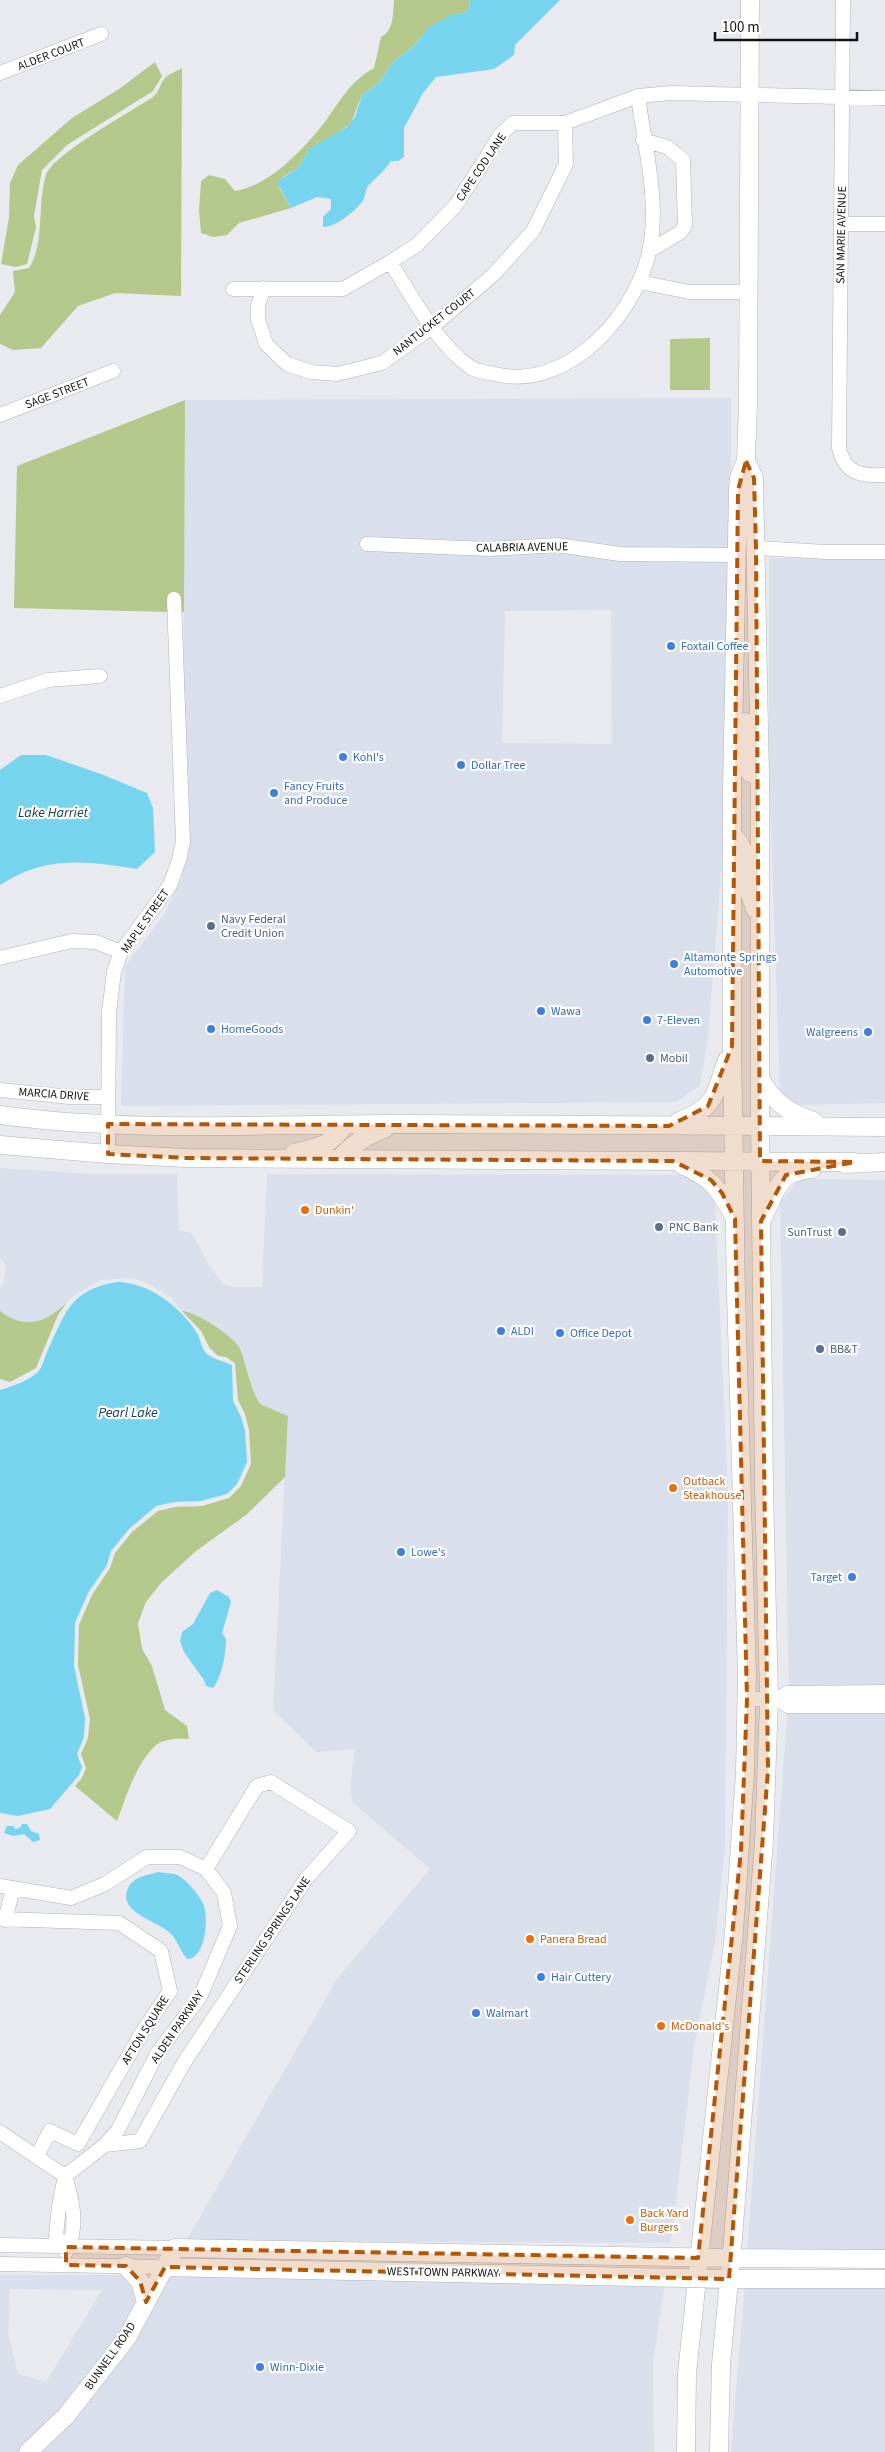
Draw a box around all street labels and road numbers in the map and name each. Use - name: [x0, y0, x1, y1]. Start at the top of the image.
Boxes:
- street label: ALDER COURT: [15, 34, 88, 75]
- street label: CAPE COD LANE: [452, 130, 511, 205]
- street label: SAN MARIE AVENUE: [832, 186, 851, 284]
- street label: NANTUCKET COURT: [389, 284, 480, 360]
- street label: SAGE STREET: [23, 373, 92, 413]
- street label: CALABRIA AVENUE: [476, 538, 568, 557]
- street label: MAPLE STREET: [117, 885, 174, 957]
- street label: MARCIA DRIVE: [18, 1084, 90, 1105]
- street label: STERLING SPRINGS LANE: [230, 1873, 315, 1987]
- street label: ALDEN PARKWAY: [147, 1987, 208, 2067]
- street label: AFTON SQUARE: [117, 1993, 173, 2068]
- street label: WEST TOWN PARKWAY: [387, 2263, 500, 2282]
- street label: BUNNELL ROAD: [81, 2319, 140, 2394]

